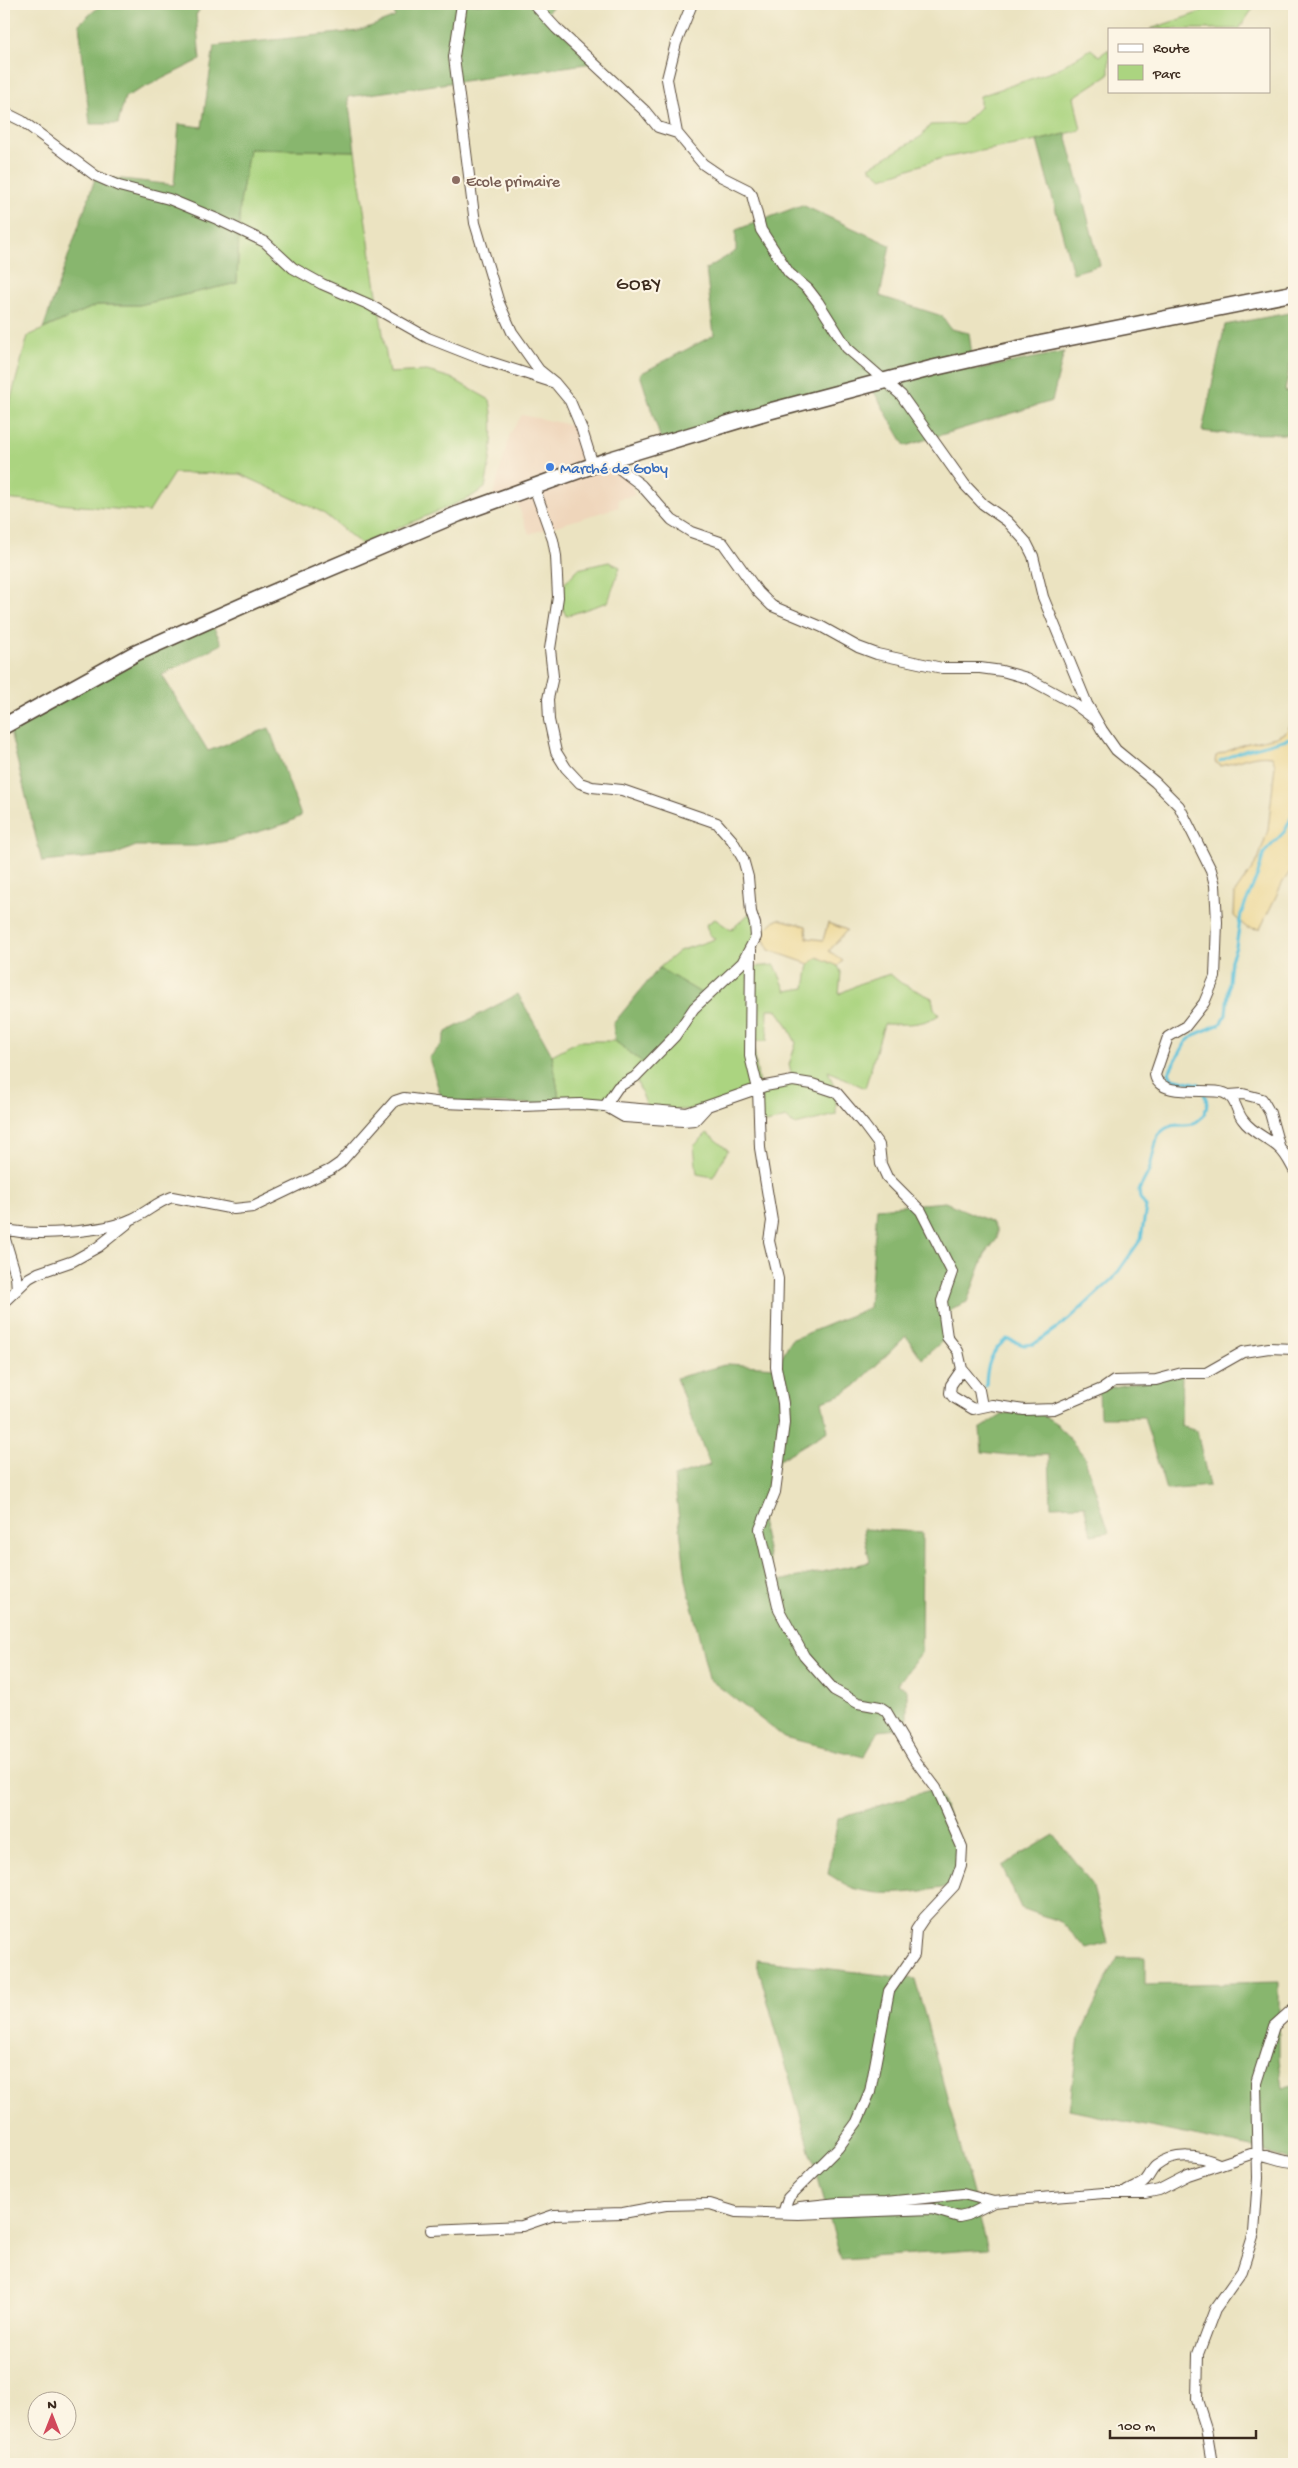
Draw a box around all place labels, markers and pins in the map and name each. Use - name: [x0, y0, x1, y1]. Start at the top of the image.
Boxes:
- marker: Ecole primaire: [450, 174, 462, 186]
- place label: Ecole primaire: [466, 174, 561, 193]
- marker: Marché de Goby: [544, 461, 556, 473]
- place label: Marché de Goby: [560, 461, 668, 480]

